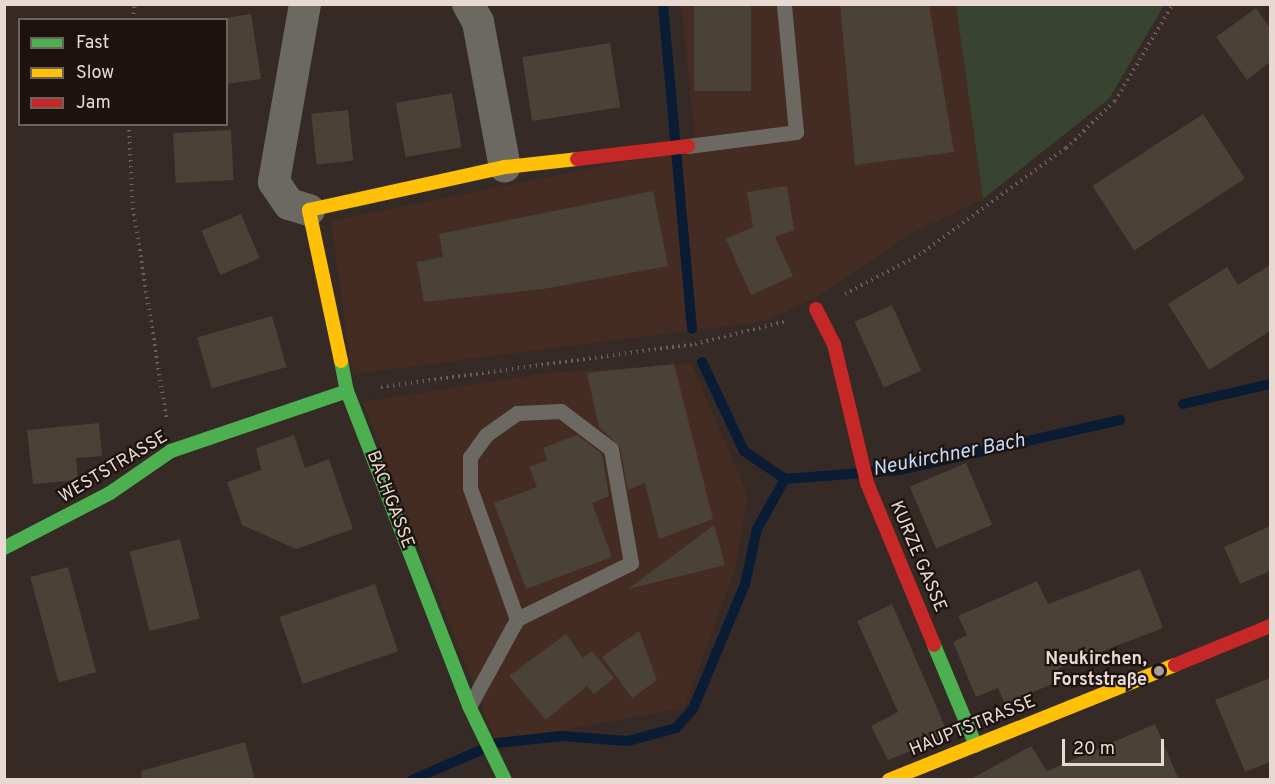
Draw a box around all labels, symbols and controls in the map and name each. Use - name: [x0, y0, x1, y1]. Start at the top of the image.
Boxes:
- legend: [18, 18, 228, 126]
- text: Fast: [76, 32, 109, 55]
- text: Slow: [76, 62, 114, 85]
- text: Jam: [76, 92, 111, 115]
- street label: WESTSTRASSE: [56, 427, 172, 509]
- water label: Neukirchner Bach: [871, 429, 1027, 483]
- street label: BACHGASSE: [360, 448, 418, 552]
- street label: KURZE GASSE: [884, 498, 950, 616]
- place label: Neukirchen, Forststraße: [1045, 650, 1147, 692]
- marker: Neukirchen, Forststraße: [1152, 664, 1166, 678]
- street label: HAUPTSTRASSE: [907, 692, 1039, 762]
- scale bar: [1065, 727, 1167, 765]
- text: 20 m: [1073, 738, 1115, 761]

